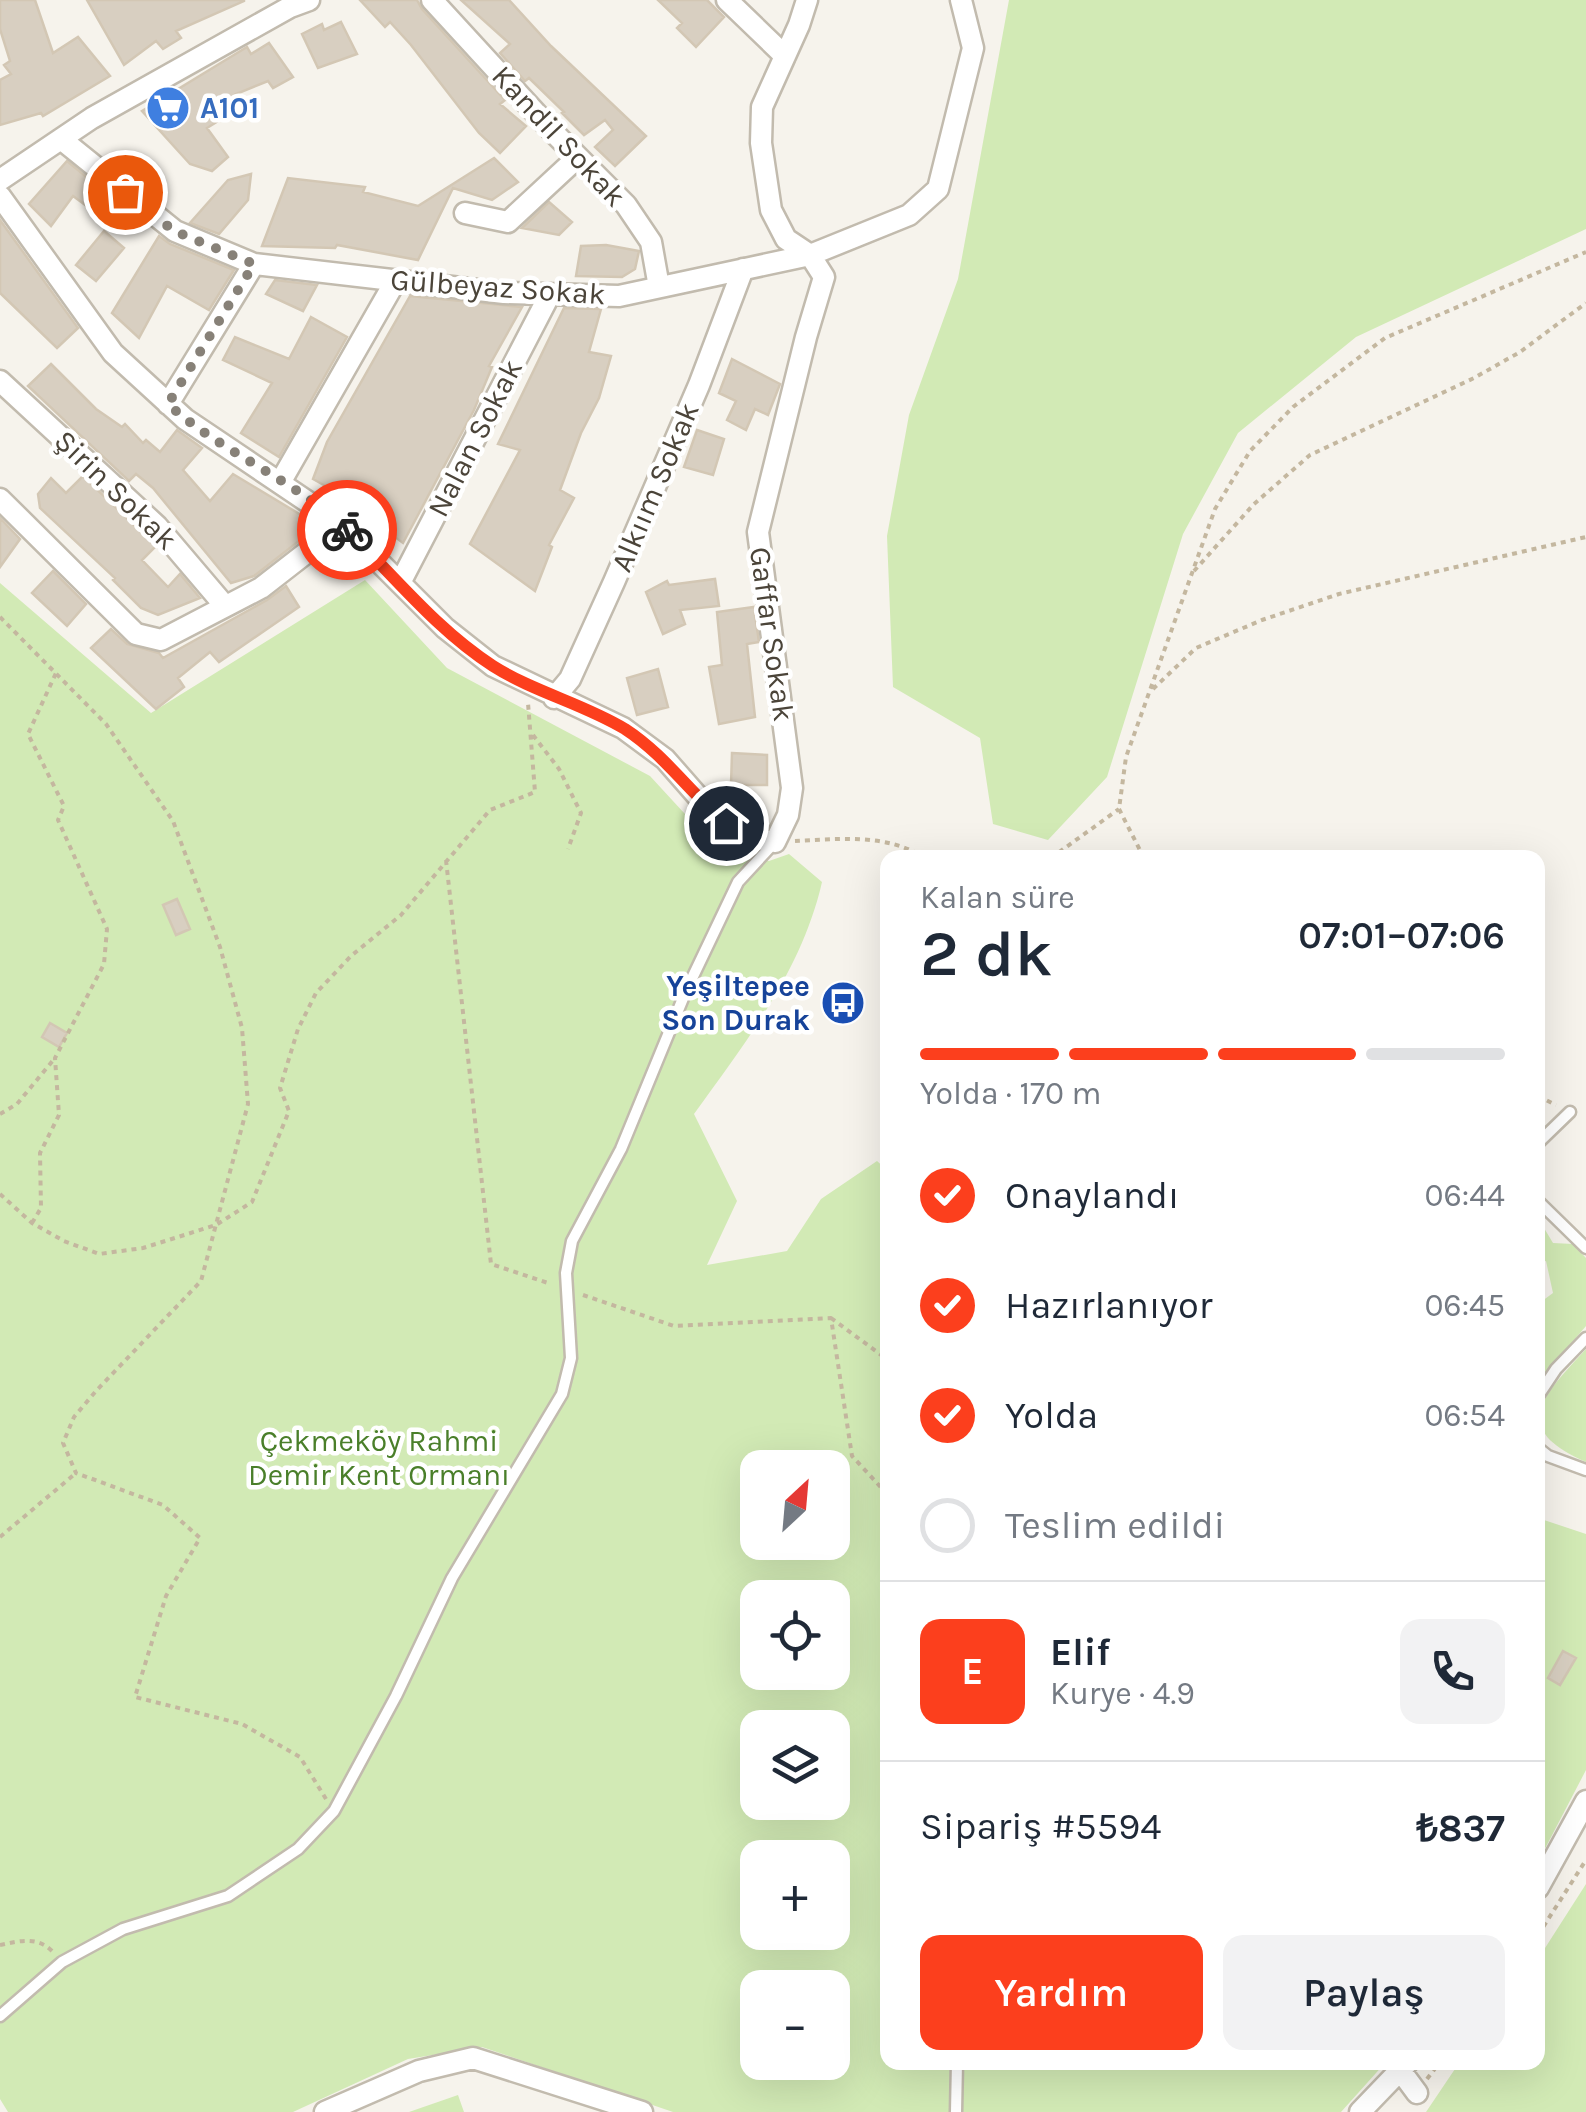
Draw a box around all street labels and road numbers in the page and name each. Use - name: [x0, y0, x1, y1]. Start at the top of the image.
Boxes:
- street label: Kandil Sokak: [484, 58, 634, 214]
- street label: Gülbeyaz Sokak: [389, 262, 607, 312]
- street label: Nalan Sokak: [420, 353, 530, 523]
- street label: Alkıım Sokak: [603, 397, 707, 577]
- street label: Şirin Sokak: [47, 423, 185, 557]
- street label: Gaffar Sokak: [742, 544, 802, 724]

